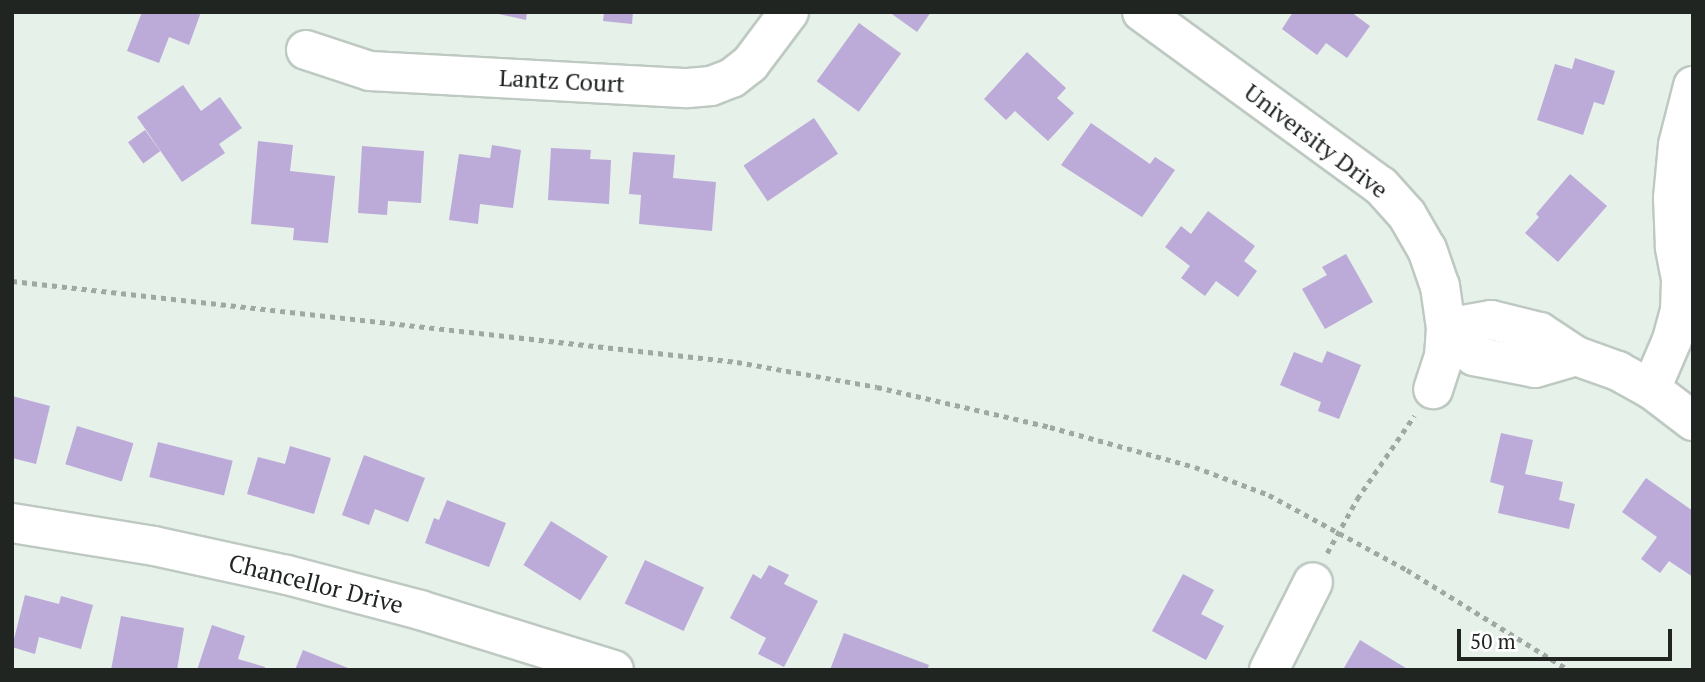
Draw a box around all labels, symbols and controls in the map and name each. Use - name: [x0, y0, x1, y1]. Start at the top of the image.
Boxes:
- street label: Lantz Court: [498, 63, 626, 99]
- street label: University Drive: [1239, 78, 1393, 204]
- street label: Chancellor Drive: [226, 548, 406, 620]
- scale bar: [1460, 616, 1675, 660]
- text: 50 m: [1470, 627, 1516, 655]

